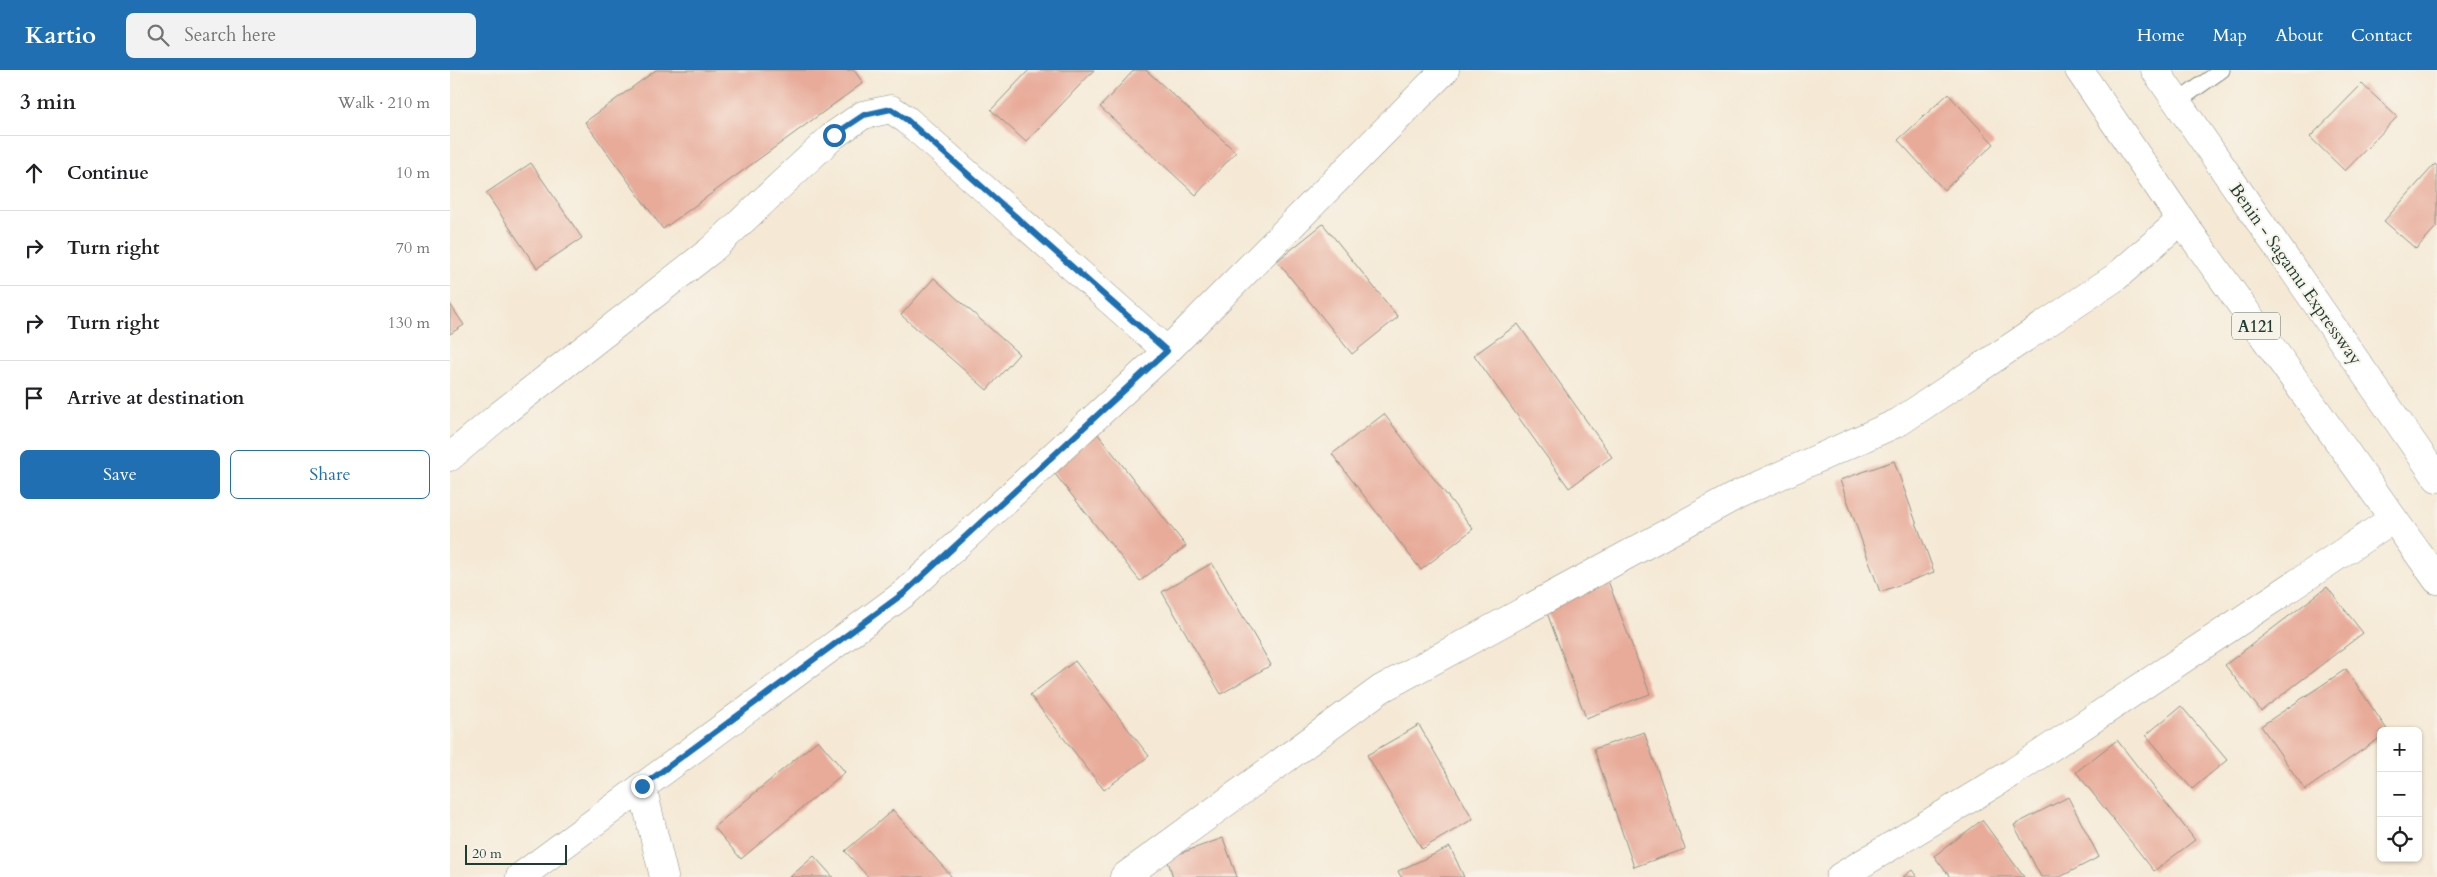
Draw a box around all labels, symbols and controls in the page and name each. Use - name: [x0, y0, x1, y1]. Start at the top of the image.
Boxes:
- search box: [126, 13, 476, 58]
- text: Kartio: [25, 19, 96, 52]
- icon: search: [144, 21, 172, 49]
- text: Search here: [184, 22, 276, 48]
- text: Home: [2137, 23, 2185, 48]
- text: Map: [2213, 23, 2247, 48]
- text: About: [2275, 23, 2323, 48]
- text: Contact: [2351, 23, 2412, 48]
- text: 3 min: [20, 88, 76, 117]
- text: Walk · 210 m: [338, 92, 430, 114]
- route start: [823, 124, 846, 147]
- icon: ahead: [20, 159, 48, 187]
- text: Continue: [67, 160, 149, 186]
- text: 10 m: [396, 162, 430, 184]
- street label: Benin - Sagamu Expressway: [2223, 179, 2368, 370]
- icon: right: [20, 234, 48, 262]
- text: Turn right: [67, 235, 159, 261]
- text: 70 m: [396, 237, 430, 259]
- icon: right: [20, 309, 48, 337]
- text: Turn right: [67, 310, 159, 336]
- text: 130 m: [388, 312, 430, 334]
- road number: A121: [2232, 312, 2280, 340]
- icon: arrive: [20, 384, 48, 412]
- text: Arrive at destination: [67, 385, 244, 411]
- button: Save: [20, 450, 220, 499]
- button: Share: [230, 450, 430, 499]
- map controls: [2377, 727, 2422, 862]
- button: +: [2377, 727, 2422, 772]
- button: −: [2377, 772, 2422, 817]
- route end: [631, 775, 654, 798]
- button: locate: [2377, 817, 2422, 862]
- scale bar: [465, 842, 568, 865]
- text: 20 m: [472, 844, 502, 863]

